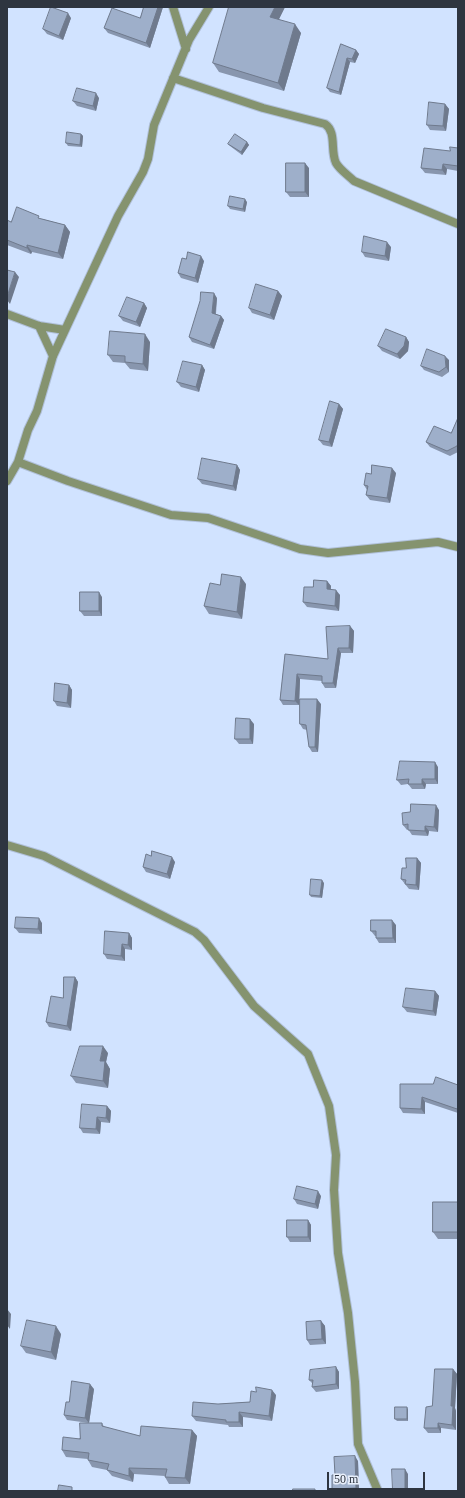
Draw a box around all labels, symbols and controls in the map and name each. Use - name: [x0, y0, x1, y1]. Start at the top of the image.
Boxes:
- scale bar: [329, 1464, 427, 1490]
- text: 50 m: [334, 1472, 358, 1486]

